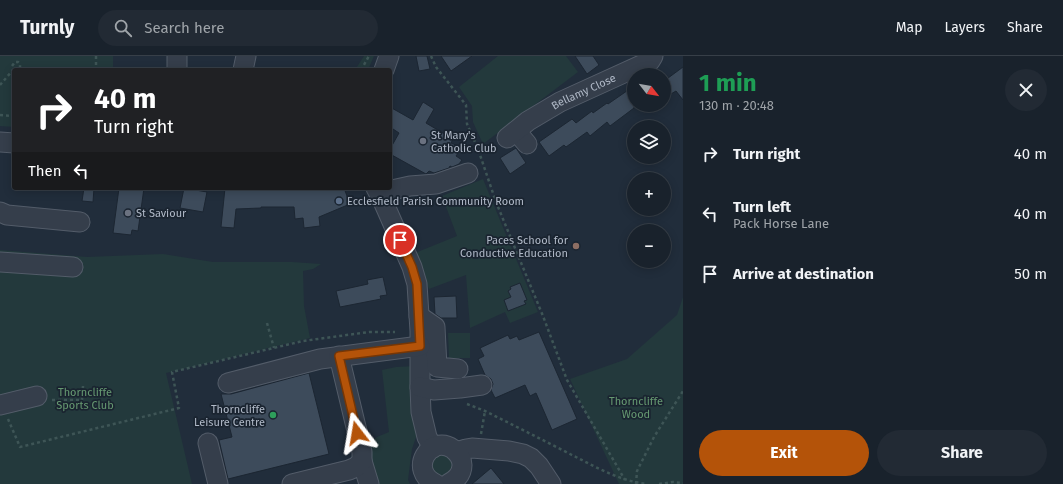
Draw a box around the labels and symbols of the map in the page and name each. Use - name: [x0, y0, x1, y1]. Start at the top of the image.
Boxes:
- north arrow: [627, 68, 671, 112]
- street label: Bellamy Close: [549, 71, 618, 112]
- place label: St Mary's Catholic Club: [431, 129, 497, 155]
- marker: St Mary's Catholic Club: [418, 136, 428, 146]
- place label: Ecclesfield Parish Community Room: [347, 195, 524, 208]
- marker: Ecclesfield Parish Community Room: [334, 196, 344, 206]
- place label: St Saviour: [136, 207, 187, 220]
- marker: St Saviour: [123, 208, 133, 218]
- pin: [383, 223, 417, 257]
- place label: Paces School for Conductive Education: [460, 234, 569, 260]
- marker: Paces School for Conductive Education: [571, 241, 581, 251]
- park label: Thorncliffe Sports Club: [56, 386, 114, 412]
- park label: Thorncliffe Wood: [609, 395, 663, 421]
- place label: Thorncliffe Leisure Centre: [194, 403, 265, 429]
- marker: Thorncliffe Leisure Centre: [268, 410, 278, 420]
- position arrow: [336, 412, 378, 454]

